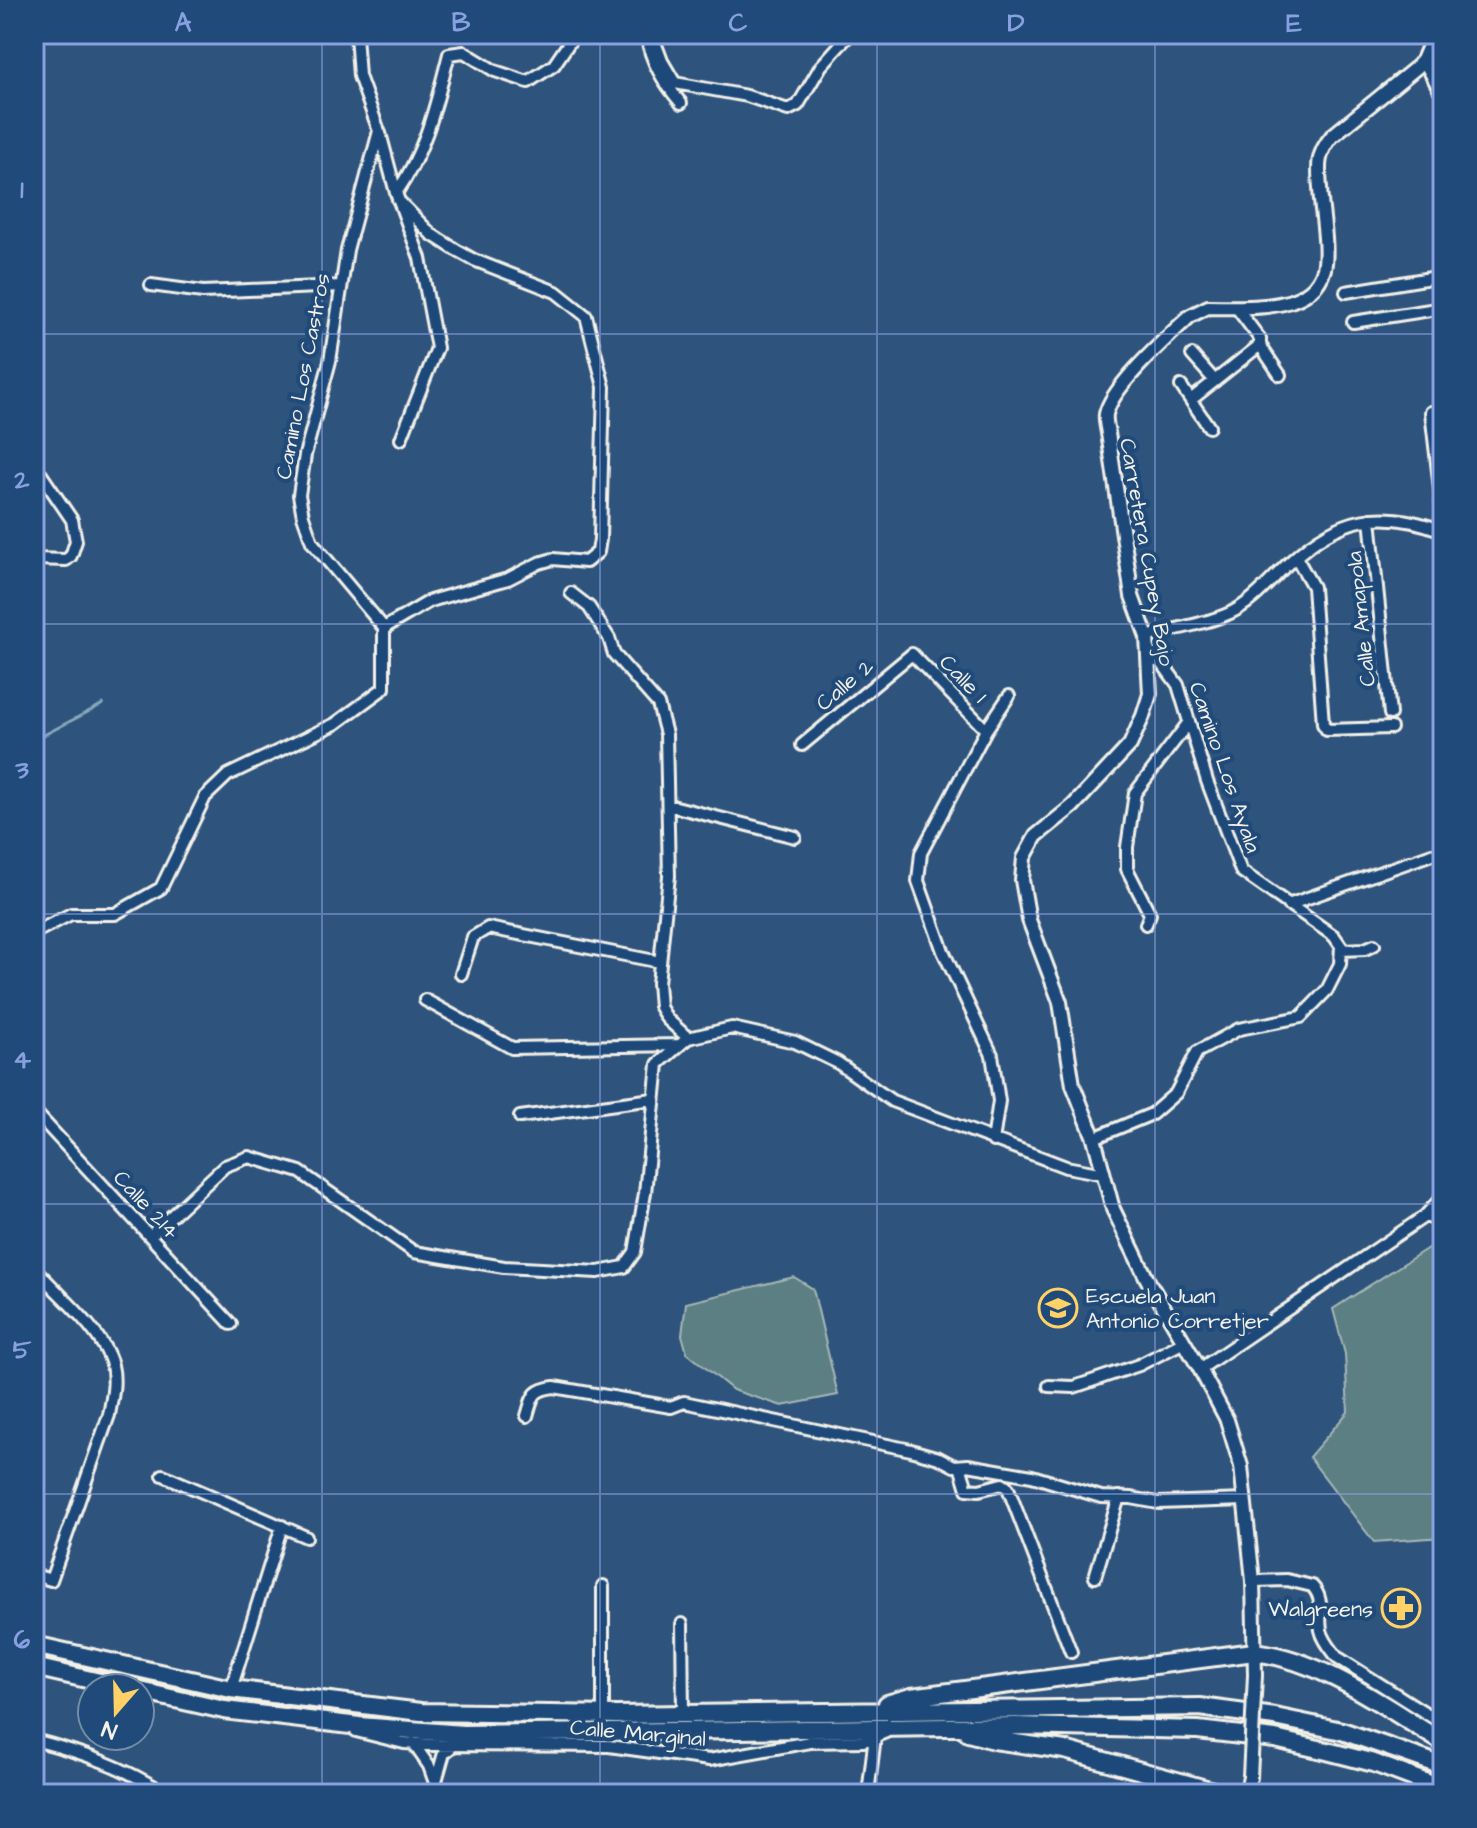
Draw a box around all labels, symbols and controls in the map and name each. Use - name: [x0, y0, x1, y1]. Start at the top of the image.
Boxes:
- text: A: [175, 5, 192, 41]
- text: B: [452, 5, 471, 41]
- text: C: [729, 5, 748, 41]
- text: D: [1008, 5, 1025, 41]
- text: E: [1286, 5, 1302, 41]
- text: 1: [20, 172, 24, 208]
- street label: Camino Los Castros: [268, 271, 339, 482]
- street label: Carretera Cupey Bajo: [1110, 436, 1182, 669]
- text: 2: [14, 462, 30, 498]
- street label: Calle Amapola: [1339, 550, 1384, 688]
- street label: Calle 1: [932, 648, 994, 711]
- street label: Calle 2: [809, 651, 881, 719]
- street label: Camino Los Ayala: [1180, 678, 1268, 857]
- text: 3: [14, 752, 29, 788]
- text: 4: [13, 1042, 31, 1078]
- street label: Calle 214: [106, 1163, 186, 1247]
- place label: Escuela Juan Antonio Corretjer: [1086, 1281, 1269, 1337]
- school or university icon: Escuela Juan Antonio Corretjer: [1037, 1287, 1079, 1329]
- text: 5: [13, 1332, 32, 1368]
- pharmacy icon: Walgreens: [1380, 1587, 1422, 1629]
- place label: Walgreens: [1268, 1594, 1373, 1626]
- text: 6: [14, 1622, 31, 1658]
- north arrow: [76, 1672, 156, 1752]
- text: N: [98, 1712, 121, 1746]
- street label: Calle Marginal: [569, 1712, 707, 1756]

